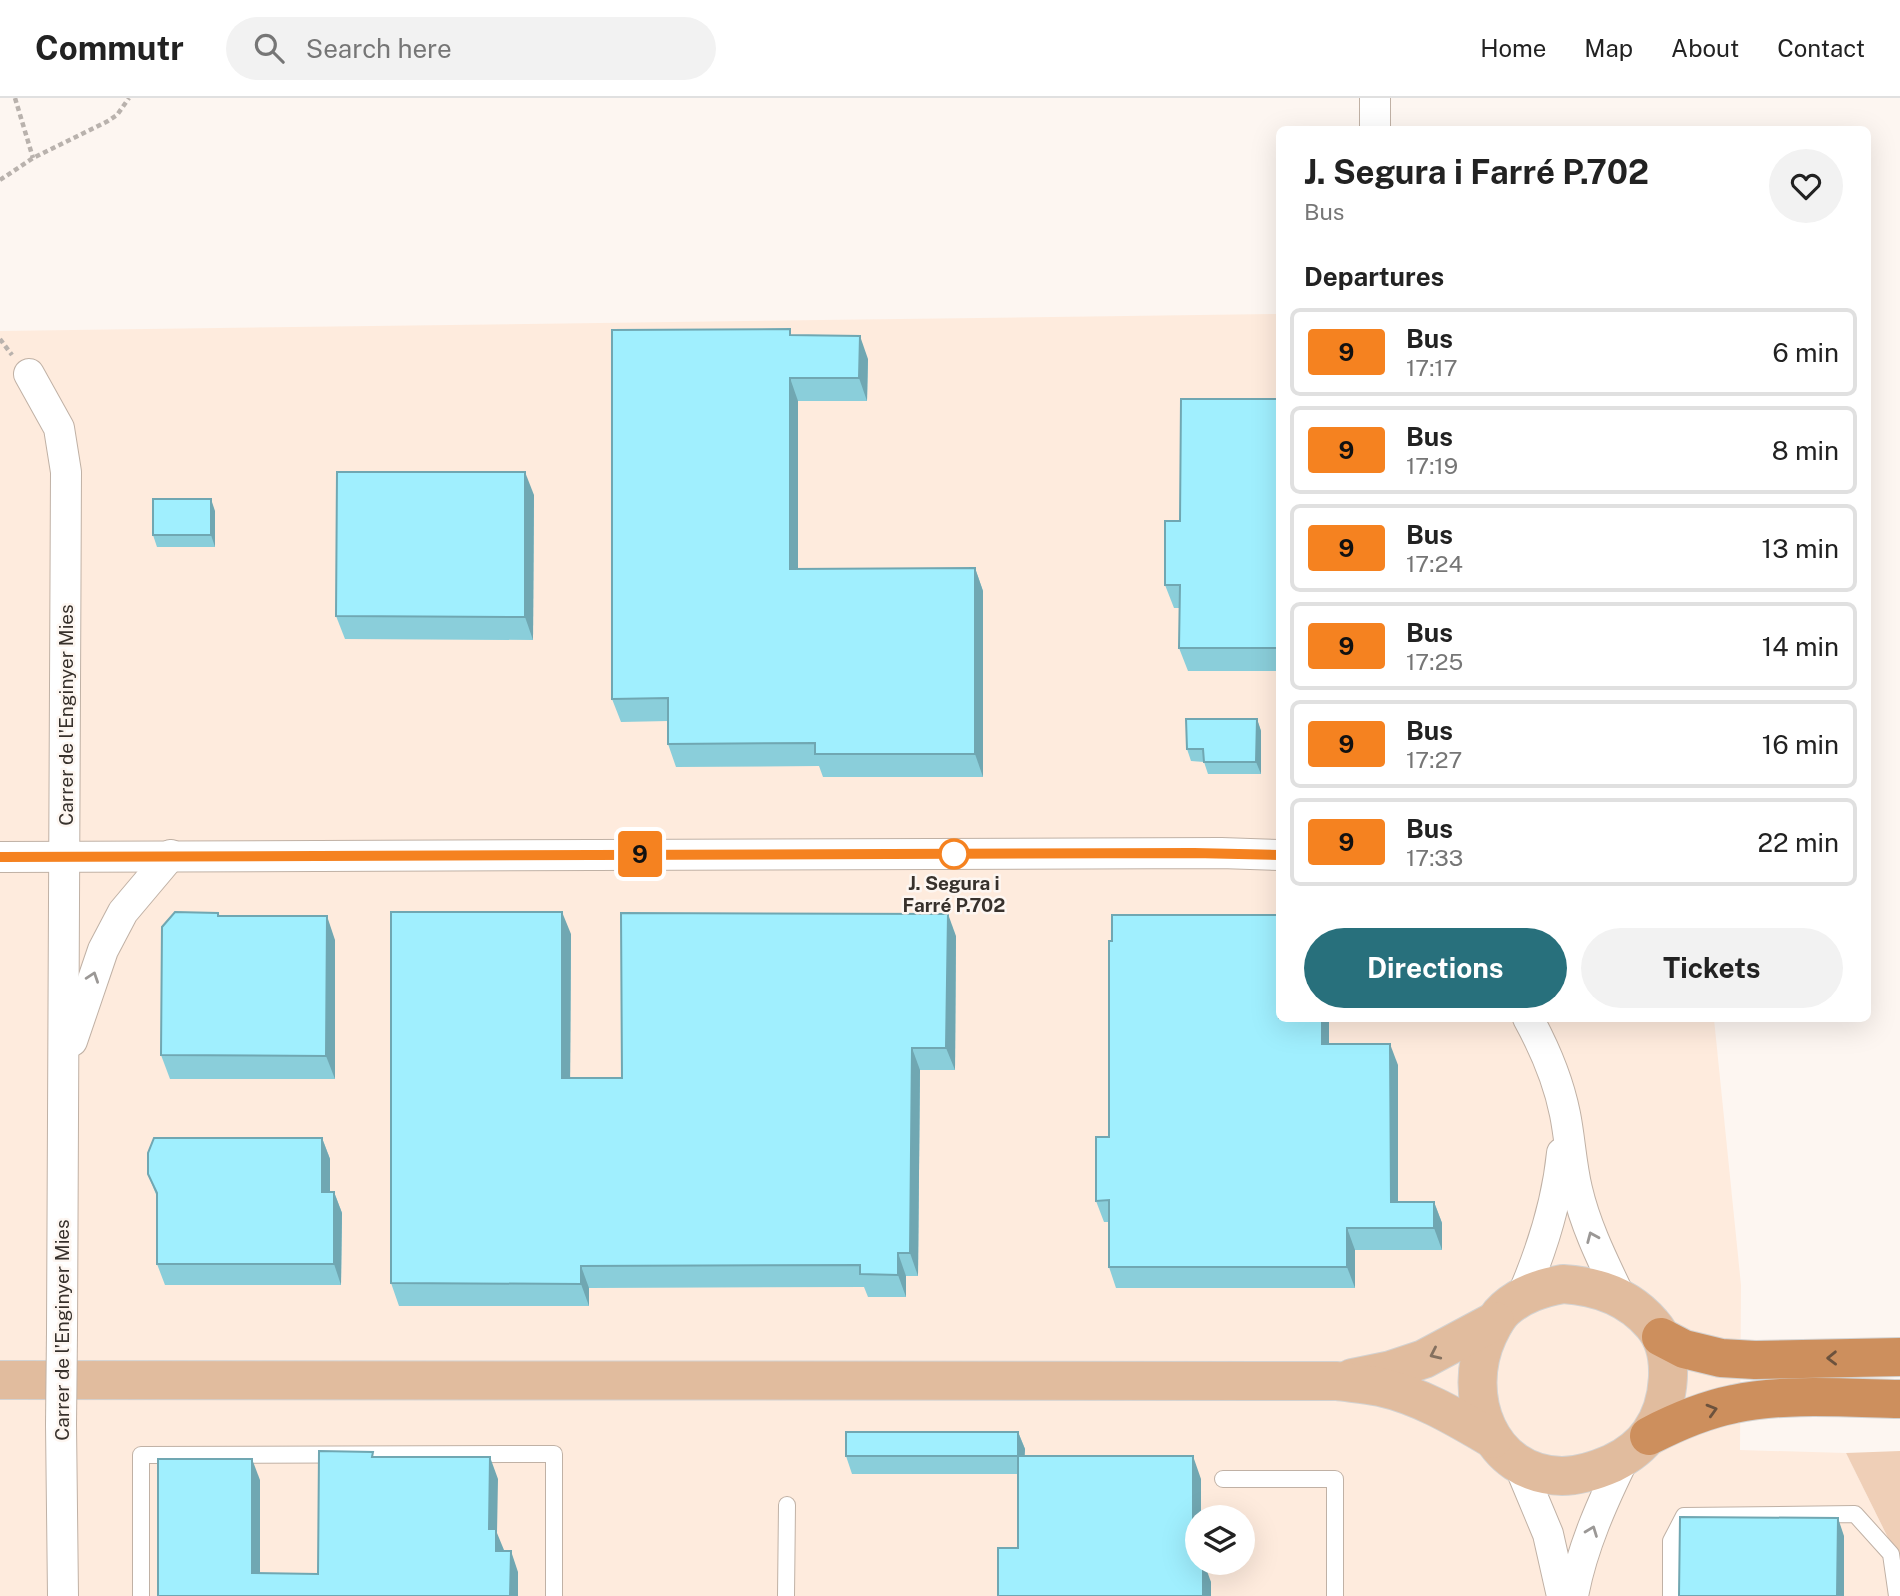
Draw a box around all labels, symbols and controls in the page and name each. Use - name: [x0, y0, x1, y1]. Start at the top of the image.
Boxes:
- search box: [226, 17, 716, 80]
- text: Commutr: [35, 29, 184, 67]
- icon: search: [250, 29, 288, 67]
- text: Search here: [306, 33, 452, 64]
- text: Home: [1480, 34, 1546, 62]
- text: Map: [1584, 34, 1633, 62]
- text: About: [1671, 34, 1739, 62]
- text: Contact: [1777, 34, 1865, 62]
- button: heart: [1769, 149, 1843, 223]
- text: J. Segura i Farré P.702: [1304, 153, 1649, 191]
- text: Bus: [1304, 198, 1344, 225]
- text: Departures: [1304, 261, 1444, 292]
- text: Bus: [1406, 323, 1453, 354]
- text: 6 min: [1772, 337, 1839, 368]
- text: 9: [1339, 338, 1354, 366]
- text: 17:17: [1406, 354, 1458, 381]
- text: Bus: [1406, 421, 1453, 452]
- text: 8 min: [1772, 435, 1839, 466]
- text: 9: [1339, 436, 1354, 464]
- text: 17:19: [1406, 452, 1458, 479]
- text: Bus: [1406, 519, 1453, 550]
- text: 13 min: [1762, 533, 1839, 564]
- text: 9: [1339, 534, 1354, 562]
- text: 17:24: [1406, 550, 1463, 577]
- street label: Carrer de l'Enginyer Mies: [55, 604, 77, 826]
- text: Bus: [1406, 617, 1453, 648]
- text: 14 min: [1762, 631, 1839, 662]
- text: 9: [1339, 632, 1354, 660]
- text: 17:25: [1406, 648, 1463, 675]
- text: Bus: [1406, 715, 1453, 746]
- text: 16 min: [1762, 729, 1839, 760]
- text: 9: [1339, 730, 1354, 758]
- text: 17:27: [1406, 746, 1462, 773]
- text: Bus: [1406, 813, 1453, 844]
- text: 22 min: [1758, 827, 1839, 858]
- text: 9: [1339, 828, 1354, 856]
- line badge: 9: [617, 831, 663, 877]
- marker: J. Segura i Farré P.702: [939, 839, 969, 869]
- text: 9: [632, 840, 648, 868]
- text: 17:33: [1406, 844, 1463, 871]
- place label: J. Segura i Farré P.702: [903, 872, 1005, 916]
- button: Directions: [1304, 928, 1567, 1008]
- button: Tickets: [1581, 928, 1843, 1008]
- one-way arrow: [85, 971, 100, 983]
- street label: Carrer de l'Enginyer Mies: [51, 1219, 73, 1441]
- one-way arrow: [1586, 1232, 1600, 1245]
- one-way arrow: [1430, 1345, 1442, 1359]
- one-way arrow: [1826, 1350, 1837, 1366]
- one-way arrow: [1706, 1403, 1718, 1418]
- map controls: [1185, 1505, 1255, 1575]
- button: layers: [1185, 1505, 1255, 1575]
- one-way arrow: [1584, 1525, 1598, 1537]

